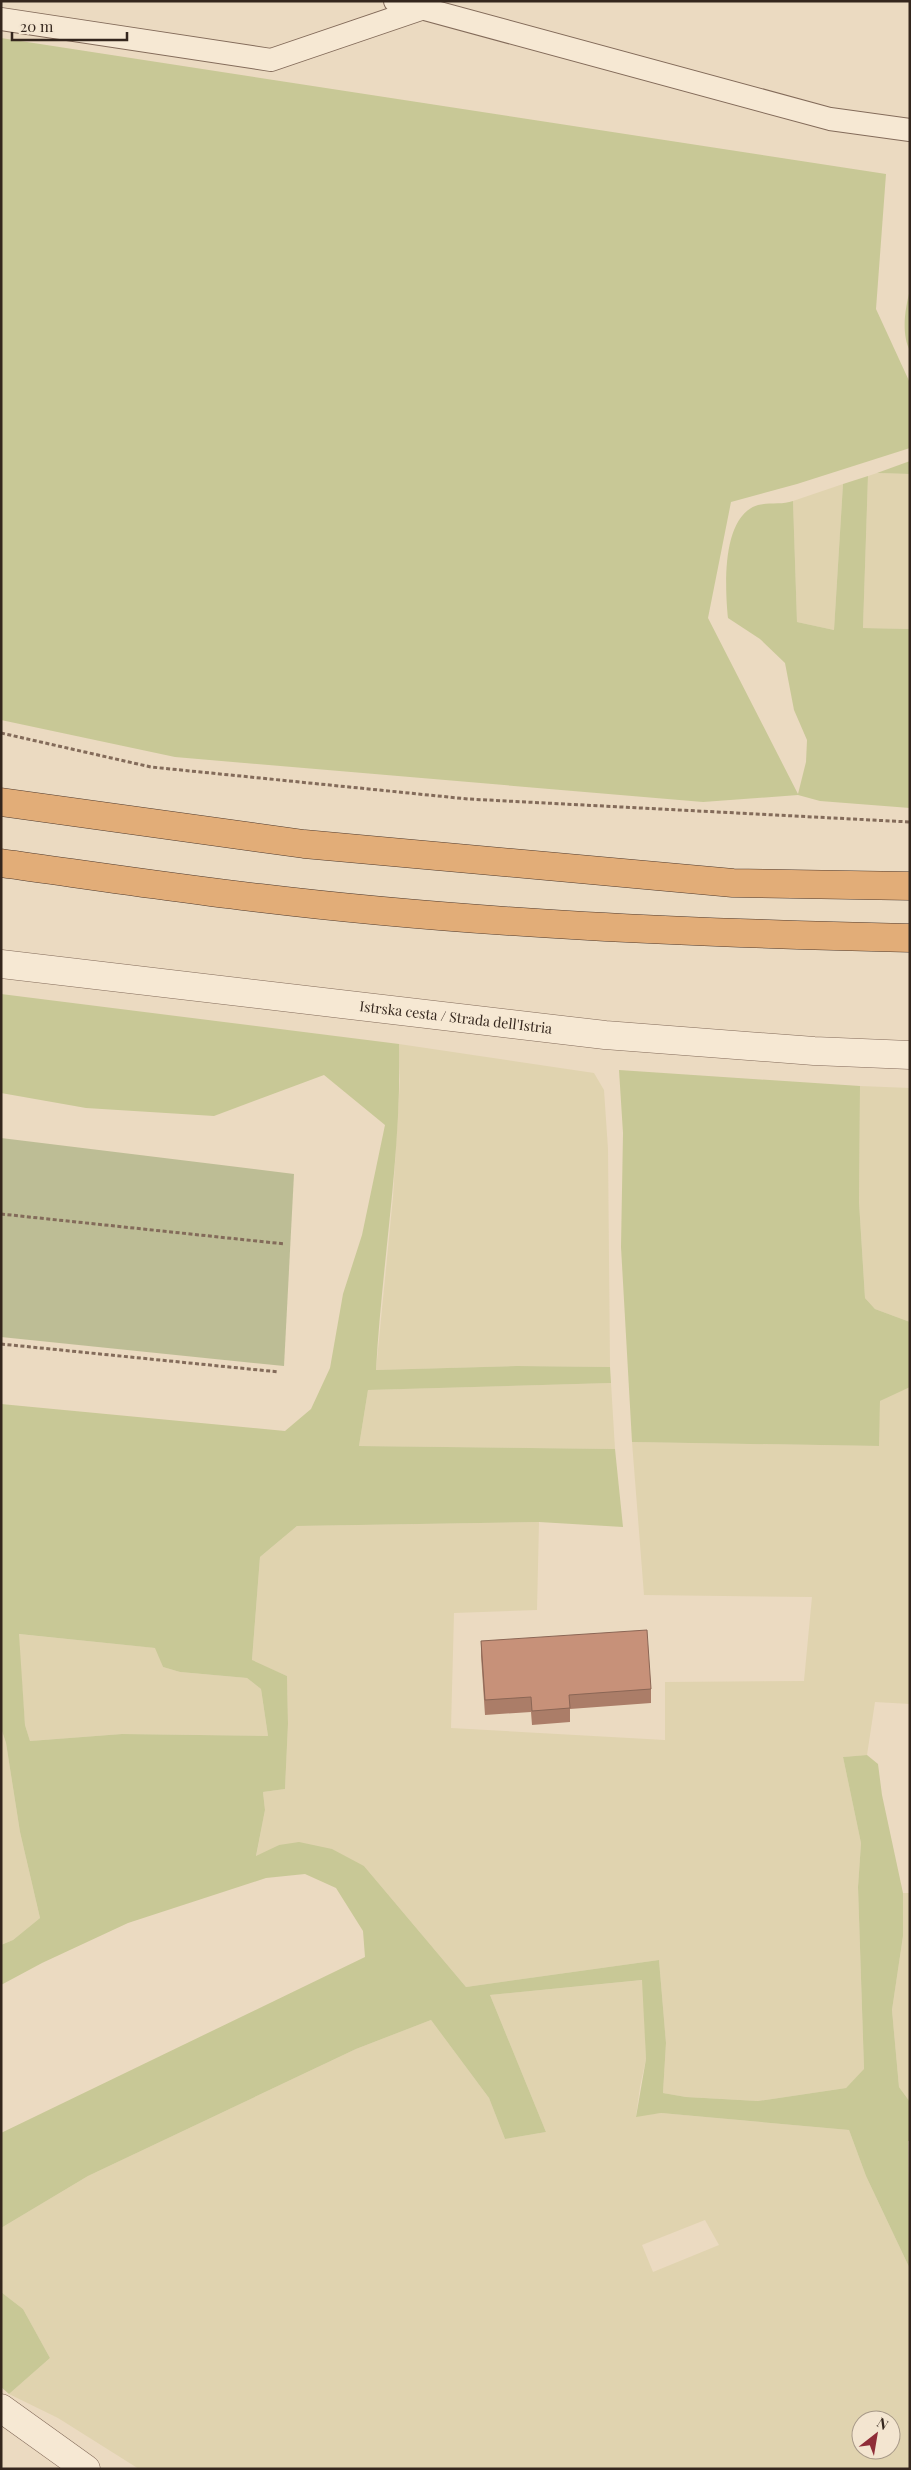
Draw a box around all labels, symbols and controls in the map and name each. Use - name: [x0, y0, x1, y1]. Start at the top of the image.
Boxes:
- scale bar: [12, 10, 128, 42]
- text: 20 m: [20, 16, 54, 36]
- street label: Istrska cesta / Strada dell'Istria: [359, 996, 553, 1038]
- north arrow: [851, 2410, 901, 2460]
- text: N: [874, 2413, 892, 2434]

